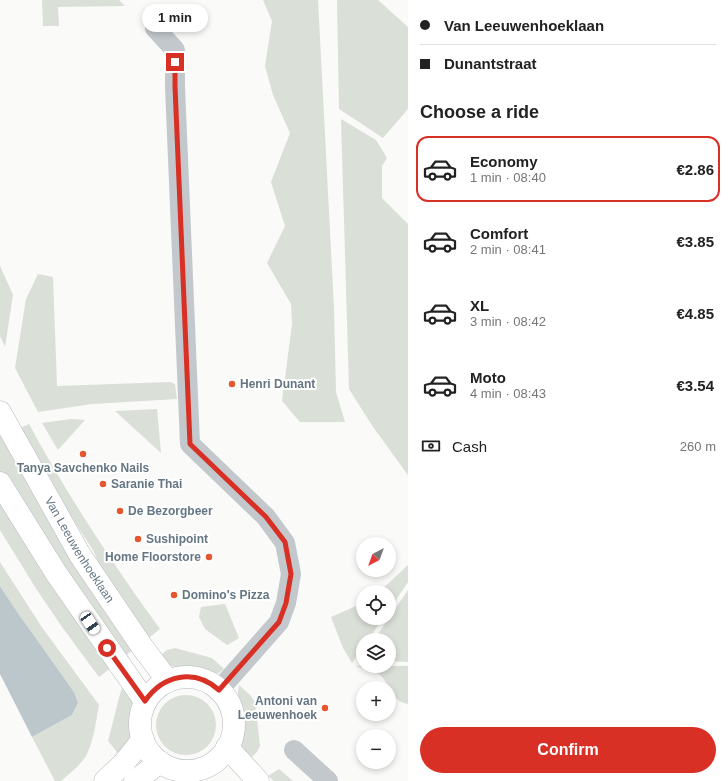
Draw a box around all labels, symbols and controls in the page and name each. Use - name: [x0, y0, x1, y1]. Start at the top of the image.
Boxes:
- callout: 1 min: [142, 4, 208, 32]
- text: 1 min: [158, 10, 192, 25]
- text: Van Leeuwenhoeklaan: [444, 17, 604, 34]
- route end: [166, 53, 184, 71]
- text: Dunantstraat: [444, 55, 537, 72]
- text: Choose a ride: [420, 102, 539, 122]
- icon: car: [422, 151, 458, 187]
- text: Economy: [470, 153, 538, 170]
- text: €2.86: [676, 161, 714, 178]
- text: 1 min · 08:40: [470, 170, 546, 185]
- icon: car: [422, 223, 458, 259]
- text: Comfort: [470, 225, 528, 242]
- text: €3.85: [676, 233, 714, 250]
- text: 2 min · 08:41: [470, 242, 546, 257]
- icon: car: [422, 295, 458, 331]
- text: XL: [470, 297, 489, 314]
- text: €4.85: [676, 305, 714, 322]
- text: 3 min · 08:42: [470, 314, 546, 329]
- icon: car: [422, 367, 458, 403]
- text: Moto: [470, 369, 506, 386]
- place label: Henri Dunant: [240, 377, 315, 391]
- text: €3.54: [676, 377, 714, 394]
- marker: Henri Dunant: [227, 379, 237, 389]
- text: 4 min · 08:43: [470, 386, 546, 401]
- icon: cash: [420, 435, 442, 457]
- text: Cash: [452, 438, 487, 455]
- text: 260 m: [680, 439, 716, 454]
- marker: Tanya Savchenko Nails: [78, 449, 88, 459]
- place label: Tanya Savchenko Nails: [17, 461, 150, 475]
- place label: Saranie Thai: [111, 477, 182, 491]
- marker: Saranie Thai: [98, 479, 108, 489]
- street label: Van Leeuwenhoeklaan: [42, 494, 117, 605]
- place label: De Bezorgbeer: [128, 504, 213, 518]
- marker: De Bezorgbeer: [115, 506, 125, 516]
- place label: Sushipoint: [146, 532, 208, 546]
- marker: Sushipoint: [133, 534, 143, 544]
- north arrow: [356, 537, 396, 577]
- map controls: [356, 537, 396, 769]
- place label: Home Floorstore: [105, 550, 201, 564]
- marker: Home Floorstore: [204, 552, 214, 562]
- button: locate: [356, 585, 396, 625]
- place label: Domino's Pizza: [182, 588, 270, 602]
- marker: Domino's Pizza: [169, 590, 179, 600]
- car: [78, 610, 102, 636]
- button: layers: [356, 633, 396, 673]
- route start: [98, 639, 116, 657]
- button: +: [356, 681, 396, 721]
- place label: Antoni van Leeuwenhoek: [238, 694, 317, 722]
- marker: Antoni van Leeuwenhoek: [320, 703, 330, 713]
- button: Confirm: [420, 727, 716, 773]
- button: −: [356, 729, 396, 769]

